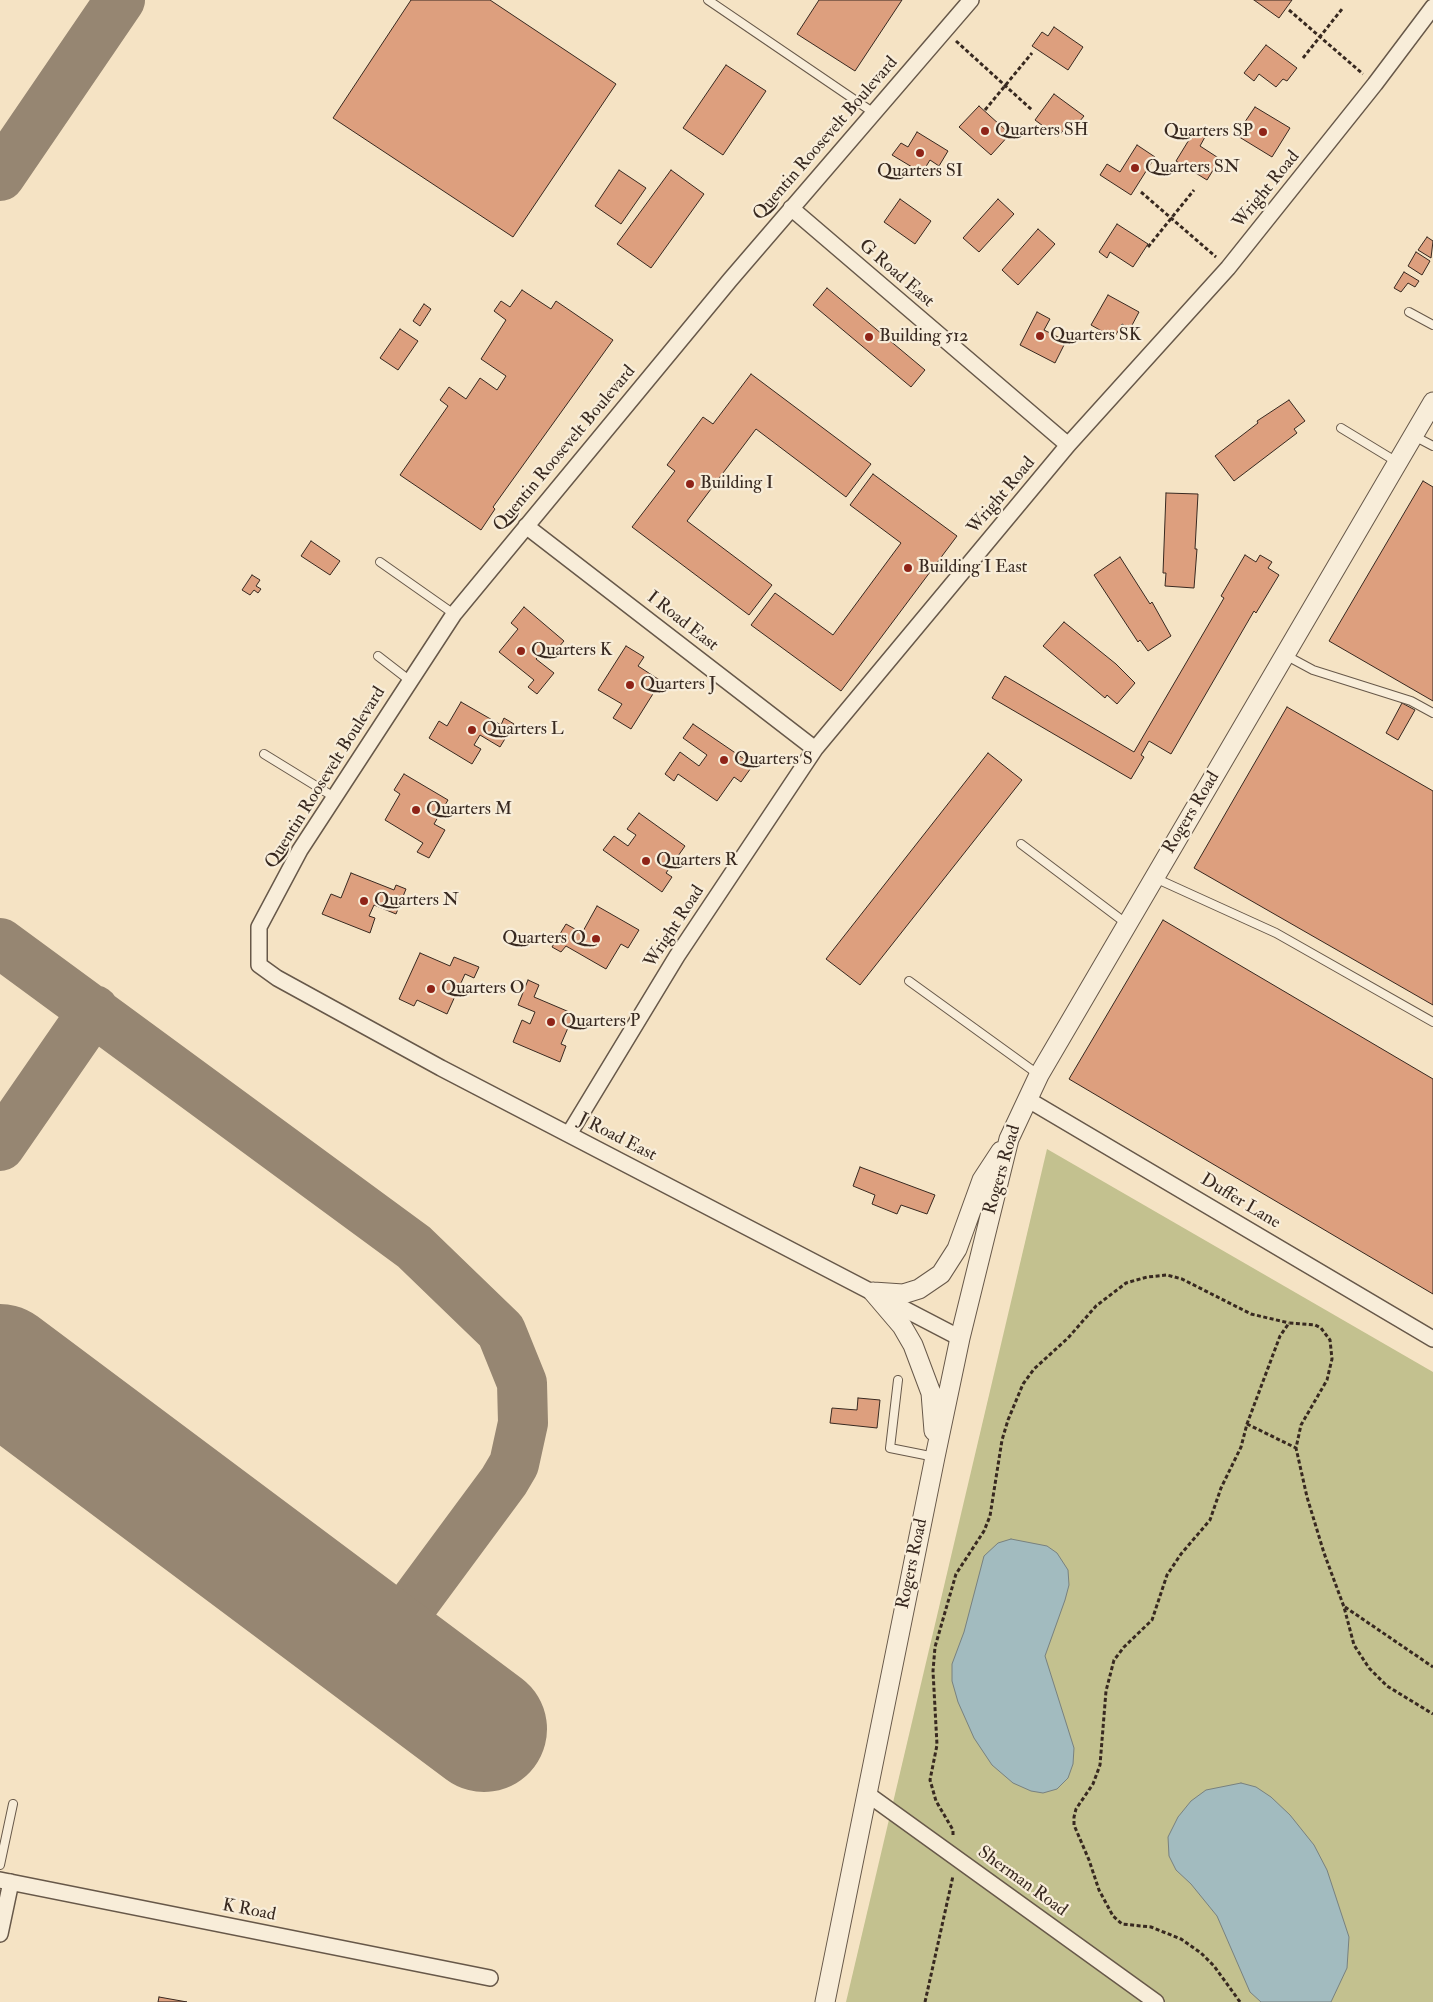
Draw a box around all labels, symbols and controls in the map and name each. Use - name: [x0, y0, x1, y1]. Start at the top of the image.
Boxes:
- street label: Quentin Roosevelt Boulevard: [749, 53, 903, 225]
- place label: Quarters SH: [995, 120, 1088, 142]
- place label: Quarters SP: [1164, 121, 1253, 143]
- marker: Quarters SH: [979, 125, 991, 137]
- marker: Quarters SP: [1257, 126, 1269, 138]
- marker: Quarters SI: [914, 147, 926, 159]
- street label: Wright Road: [1229, 147, 1305, 233]
- place label: Quarters SN: [1145, 157, 1240, 179]
- place label: Quarters SI: [877, 161, 963, 183]
- marker: Quarters SN: [1129, 162, 1141, 174]
- street label: G Road East: [854, 235, 938, 313]
- place label: Quarters SK: [1050, 325, 1141, 347]
- place label: Building 512: [879, 326, 968, 348]
- marker: Quarters SK: [1034, 330, 1046, 342]
- marker: Building 512: [863, 331, 875, 343]
- street label: Quentin Roosevelt Boulevard: [489, 362, 641, 536]
- street label: Wright Road: [964, 453, 1040, 539]
- place label: Building I: [700, 473, 773, 495]
- marker: Building I: [684, 478, 696, 490]
- place label: Building I East: [918, 557, 1027, 579]
- marker: Building I East: [902, 562, 914, 574]
- street label: I Road East: [642, 587, 722, 657]
- place label: Quarters K: [531, 640, 612, 662]
- marker: Quarters K: [515, 645, 527, 657]
- place label: Quarters J: [640, 674, 716, 696]
- marker: Quarters J: [624, 679, 636, 691]
- street label: Quentin Roosevelt Boulevard: [261, 683, 391, 873]
- place label: Quarters L: [482, 719, 564, 741]
- marker: Quarters L: [466, 724, 478, 736]
- place label: Quarters S: [734, 749, 813, 771]
- marker: Quarters S: [718, 754, 730, 766]
- street label: Rogers Road: [1159, 768, 1225, 858]
- place label: Quarters M: [426, 799, 512, 821]
- marker: Quarters M: [410, 804, 422, 816]
- place label: Quarters R: [656, 850, 738, 872]
- marker: Quarters R: [640, 855, 652, 867]
- street label: Wright Road: [640, 882, 710, 972]
- place label: Quarters N: [374, 890, 459, 912]
- marker: Quarters N: [358, 895, 370, 907]
- place label: Quarters Q: [502, 928, 586, 950]
- marker: Quarters Q: [590, 933, 602, 945]
- place label: Quarters O: [441, 978, 524, 1000]
- marker: Quarters O: [425, 983, 437, 995]
- place label: Quarters P: [561, 1011, 640, 1033]
- marker: Quarters P: [545, 1016, 557, 1028]
- street label: J Road East: [574, 1109, 660, 1167]
- street label: Rogers Road: [980, 1123, 1026, 1217]
- street label: Duffer Lane: [1196, 1170, 1284, 1234]
- street label: Rogers Road: [893, 1517, 933, 1611]
- street label: Sherman Road: [973, 1842, 1071, 1922]
- street label: K Road: [220, 1895, 278, 1927]

